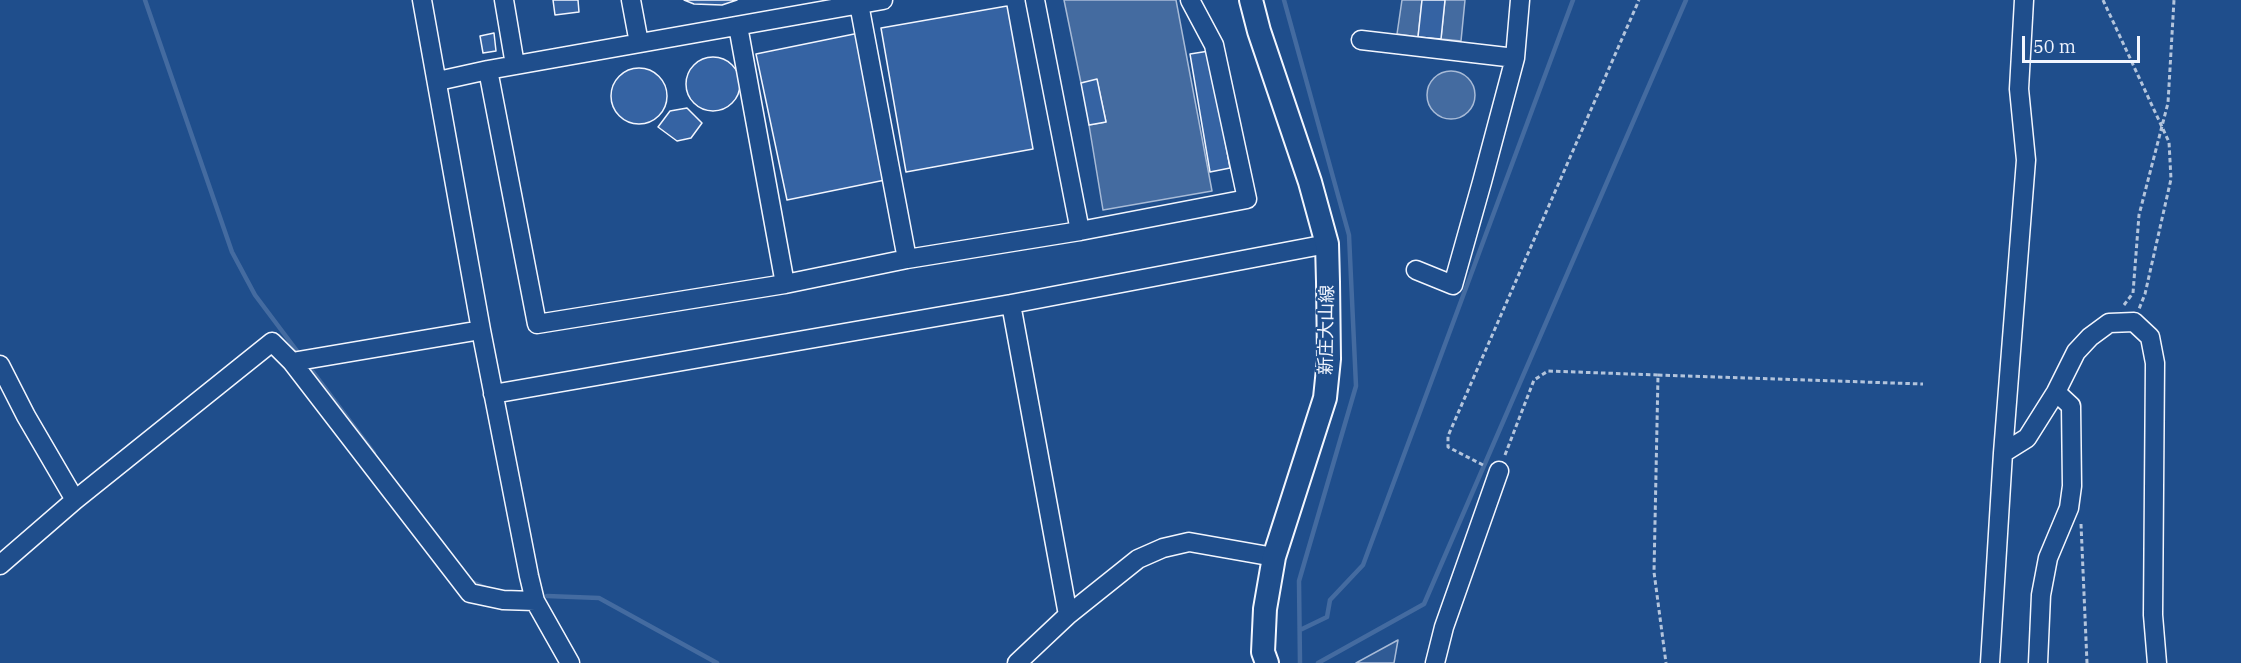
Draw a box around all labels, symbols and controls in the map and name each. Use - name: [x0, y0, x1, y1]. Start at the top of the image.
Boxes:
- scale bar: [2025, 24, 2144, 62]
- text: 50 m: [2033, 35, 2076, 58]
- street label: 新庄大山線: [1315, 285, 1339, 375]

